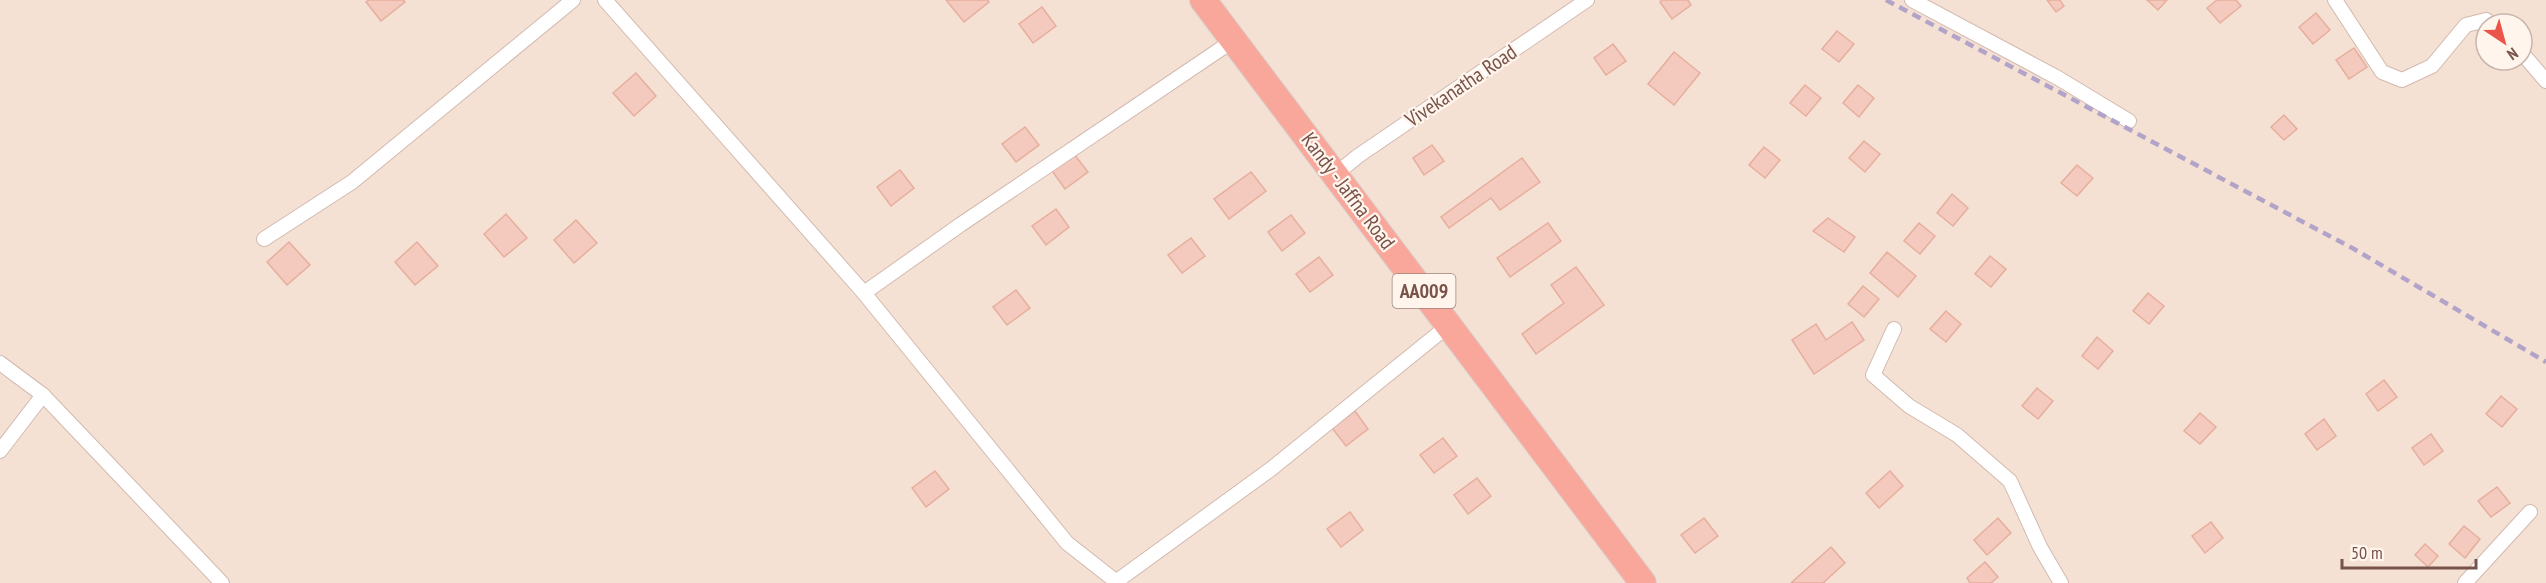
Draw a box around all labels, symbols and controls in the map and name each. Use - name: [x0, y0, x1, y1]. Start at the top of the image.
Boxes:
- north arrow: [2474, 12, 2534, 72]
- street label: Vivekanatha Road: [1399, 38, 1522, 133]
- text: N: [2503, 44, 2522, 65]
- street label: Kandy - Jaffna Road: [1296, 127, 1401, 255]
- road number: AA009: [1392, 274, 1456, 308]
- scale bar: [2342, 532, 2476, 570]
- text: 50 m: [2351, 541, 2383, 564]

